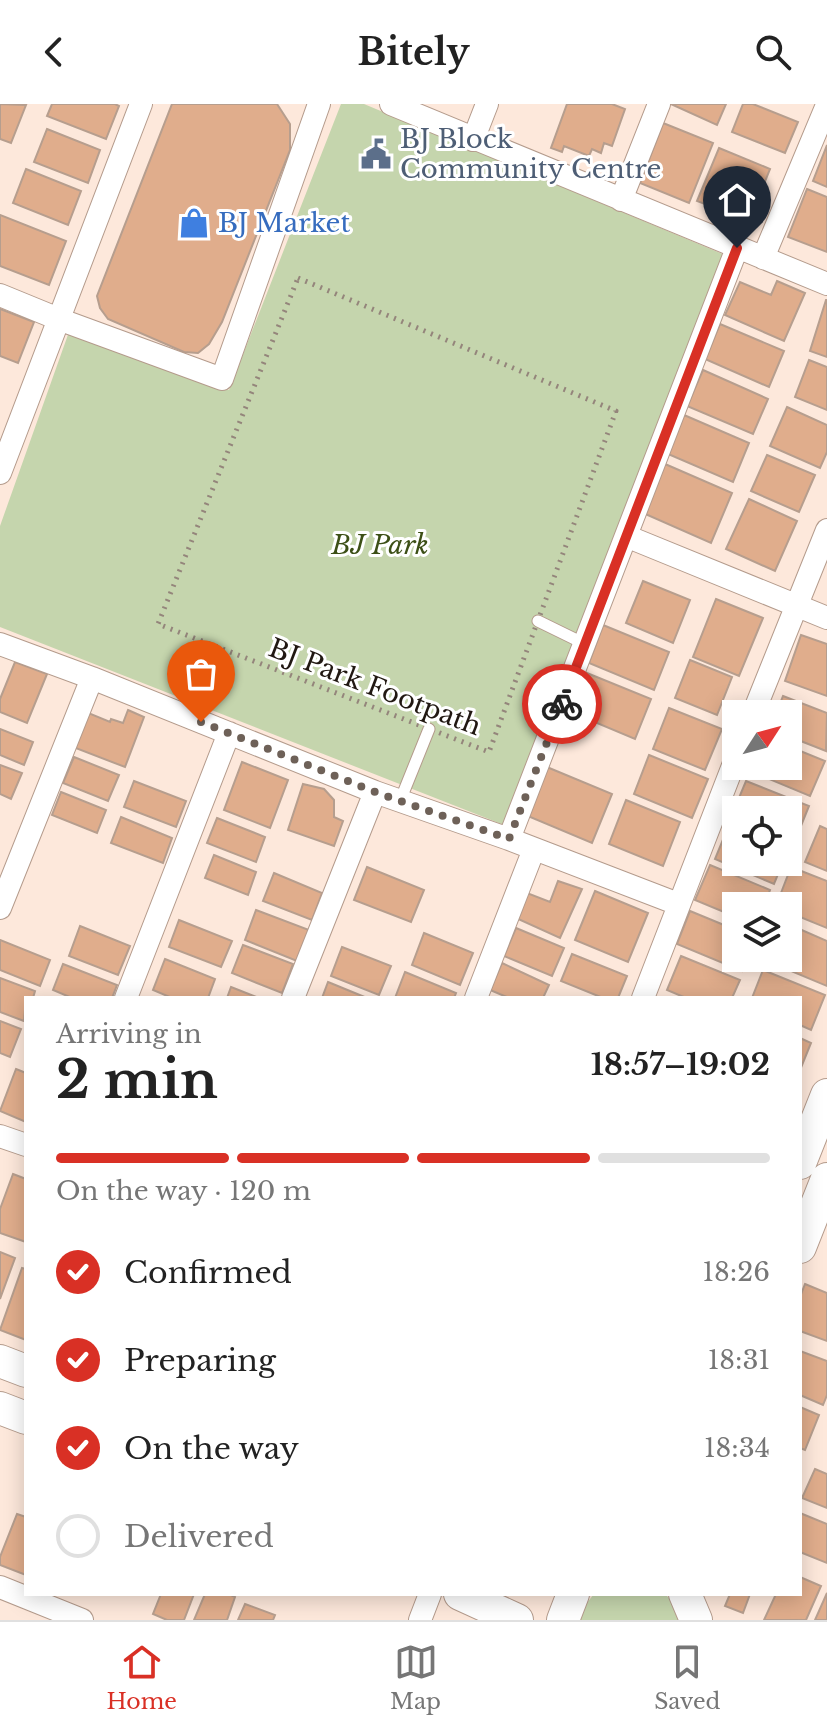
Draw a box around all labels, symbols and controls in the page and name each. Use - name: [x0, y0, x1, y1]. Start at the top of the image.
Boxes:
- icon: back: [32, 30, 76, 74]
- text: Bitely: [357, 30, 470, 75]
- icon: search: [751, 30, 795, 74]
- place label: BJ Block Community Centre: [400, 123, 661, 185]
- public building icon: BJ Block Community Centre: [359, 137, 393, 171]
- pin: [703, 166, 771, 248]
- icon: home: [715, 178, 759, 222]
- shop icon: BJ Market: [177, 206, 211, 240]
- place label: BJ Market: [218, 207, 351, 239]
- park label: BJ Park: [330, 529, 429, 561]
- street label: BJ Park Footpath: [264, 632, 486, 742]
- pin: [167, 640, 235, 722]
- icon: bag: [179, 652, 223, 696]
- courier: [522, 664, 602, 744]
- icon: bike: [540, 682, 584, 726]
- north arrow: [722, 700, 802, 780]
- map controls: [722, 700, 802, 972]
- button: locate: [722, 796, 802, 876]
- button: layers: [722, 892, 802, 972]
- text: Arriving in: [56, 1018, 202, 1050]
- text: 18:57–19:02: [591, 1046, 770, 1083]
- text: 2 min: [56, 1048, 218, 1112]
- text: On the way · 120 m: [56, 1175, 311, 1207]
- icon: check: [56, 1250, 100, 1294]
- text: Confirmed: [124, 1254, 292, 1291]
- text: 18:26: [703, 1256, 770, 1288]
- icon: check: [56, 1338, 100, 1382]
- text: Preparing: [124, 1342, 276, 1379]
- text: 18:31: [708, 1344, 770, 1376]
- icon: check: [56, 1426, 100, 1470]
- text: On the way: [124, 1430, 299, 1467]
- text: 18:34: [704, 1432, 770, 1464]
- text: Delivered: [124, 1518, 274, 1555]
- tab: Home: [107, 1640, 177, 1715]
- tab: Map: [390, 1640, 441, 1715]
- tab: Saved: [654, 1640, 720, 1715]

